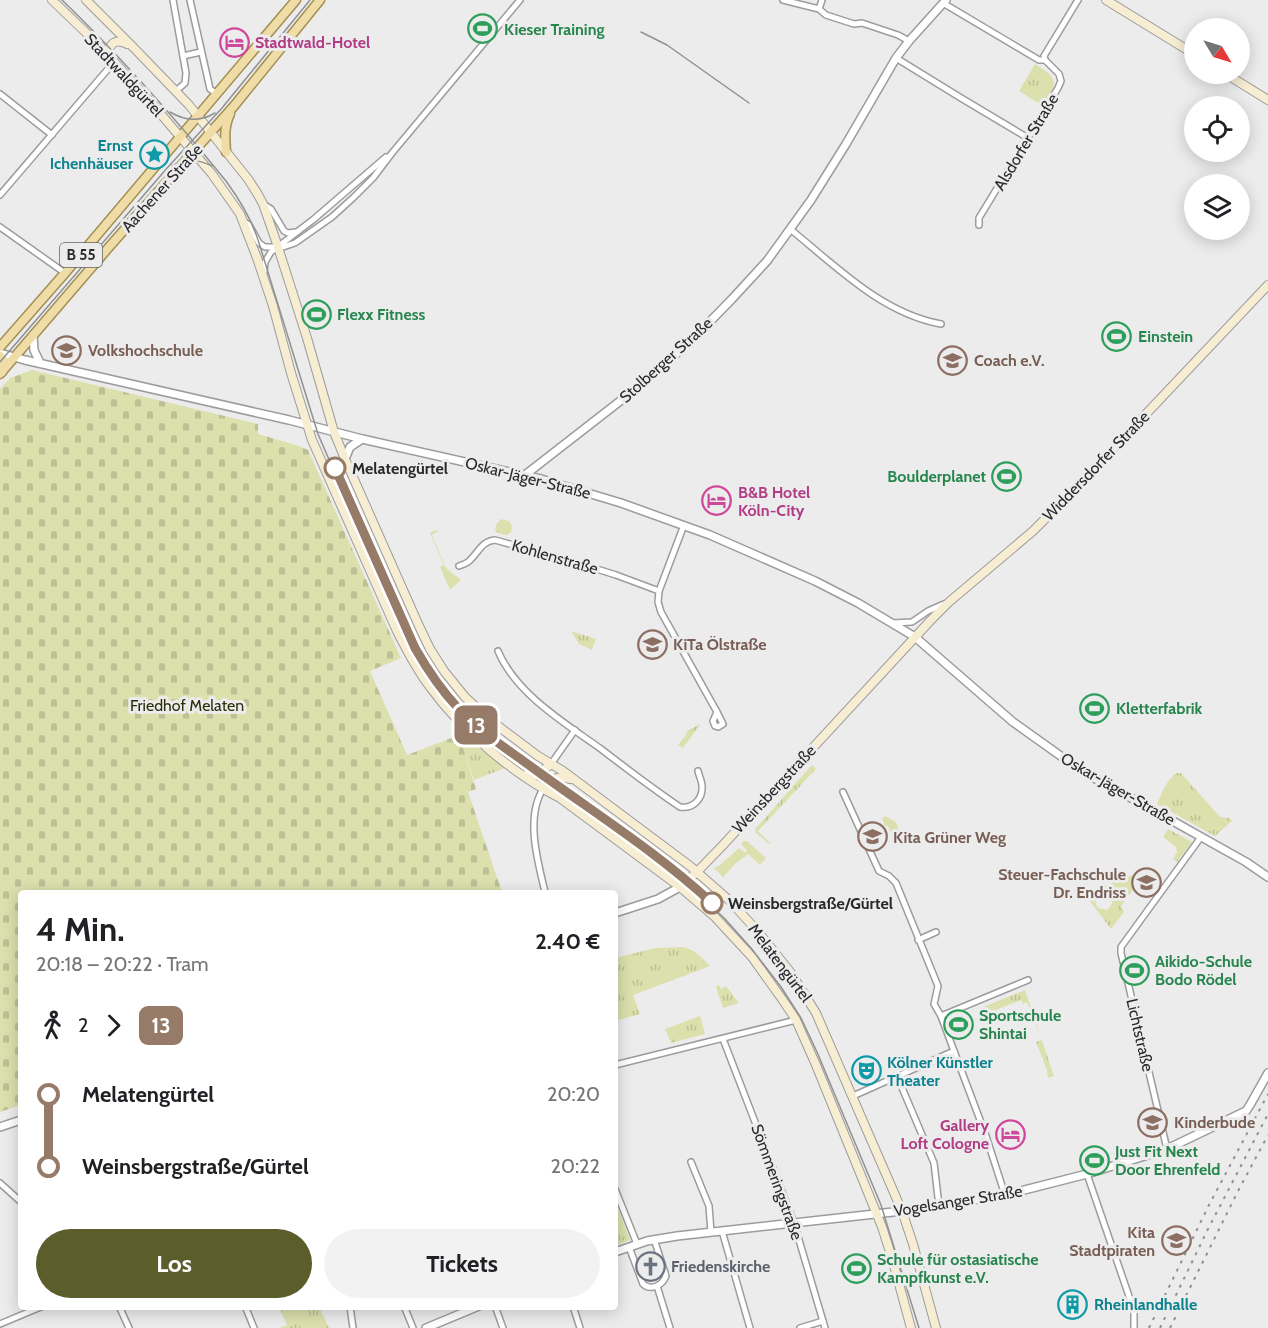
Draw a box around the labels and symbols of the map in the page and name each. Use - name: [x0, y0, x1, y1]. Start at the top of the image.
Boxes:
- sports icon: Kieser Training: [467, 13, 499, 45]
- north arrow: [1184, 18, 1250, 84]
- place label: Kieser Training: [504, 20, 605, 39]
- hotel icon: Stadtwald-Hotel: [218, 26, 250, 58]
- street label: Stadtwaldgürtel: [81, 29, 168, 121]
- place label: Stadtwald-Hotel: [255, 33, 370, 52]
- street label: Alsdorfer Straße: [990, 90, 1062, 194]
- place label: Ernst Ichenhäuser: [50, 136, 134, 173]
- place icon: Ernst Ichenhäuser: [138, 138, 170, 170]
- street label: Aachener Straße: [117, 140, 207, 236]
- road number: B 55: [60, 243, 102, 267]
- sports icon: Flexx Fitness: [300, 298, 332, 330]
- place label: Flexx Fitness: [337, 305, 425, 324]
- street label: Stolberger Straße: [616, 313, 716, 407]
- sports icon: Einstein: [1101, 320, 1133, 352]
- place label: Einstein: [1138, 327, 1193, 346]
- school or university icon: Volkshochschule: [51, 334, 83, 366]
- place label: Volkshochschule: [88, 341, 203, 360]
- school or university icon: Coach e.V.: [937, 344, 969, 376]
- place label: Coach e.V.: [974, 351, 1044, 370]
- street label: Widdersdorfer Straße: [1039, 407, 1153, 525]
- street label: Oskar-Jäger-Straße: [463, 453, 593, 503]
- marker: Melatengürtel: [324, 457, 346, 479]
- place label: Melatengürtel: [352, 459, 448, 478]
- sports icon: Boulderplanet: [991, 460, 1023, 492]
- place label: Boulderplanet: [887, 467, 986, 486]
- place label: B&B Hotel Köln-City: [738, 483, 810, 520]
- hotel icon: B&B Hotel Köln-City: [701, 485, 733, 517]
- street label: Kohlenstraße: [510, 536, 600, 578]
- school or university icon: KiTa Ölstraße: [636, 628, 668, 660]
- place label: KiTa Ölstraße: [673, 635, 767, 654]
- sports icon: Kletterfabrik: [1079, 692, 1111, 724]
- park label: Friedhof Melaten: [130, 696, 244, 715]
- place label: Kletterfabrik: [1116, 699, 1203, 718]
- line badge: 13: [449, 706, 503, 744]
- street label: Weinsbergstraße: [728, 741, 820, 837]
- street label: Oskar-Jäger-Straße: [1058, 749, 1178, 829]
- school or university icon: Kita Grüner Weg: [856, 821, 888, 853]
- place label: Kita Grüner Weg: [893, 828, 1006, 847]
- place label: Steuer-Fachschule Dr. Endriss: [998, 865, 1126, 902]
- school or university icon: Steuer-Fachschule Dr. Endriss: [1131, 867, 1163, 899]
- marker: Weinsbergstraße/Gürtel: [701, 892, 723, 914]
- place label: Weinsbergstraße/Gürtel: [728, 894, 893, 913]
- street label: Melatengürtel: [744, 920, 816, 1006]
- place label: Aikido-Schule Bodo Rödel: [1155, 952, 1252, 989]
- sports icon: Aikido-Schule Bodo Rödel: [1118, 954, 1150, 986]
- street label: Lichtstraße: [1122, 997, 1158, 1073]
- place label: Sportschule Shintai: [979, 1006, 1061, 1043]
- sports icon: Sportschule Shintai: [942, 1008, 974, 1040]
- place label: Kölner Künstler Theater: [887, 1053, 994, 1090]
- theatre icon: Kölner Künstler Theater: [850, 1055, 882, 1087]
- school or university icon: Kinderbude: [1137, 1106, 1169, 1138]
- place label: Kinderbude: [1174, 1113, 1255, 1132]
- place label: Gallery Loft Cologne: [900, 1116, 989, 1153]
- hotel icon: Gallery Loft Cologne: [994, 1118, 1026, 1150]
- street label: Sömmeringstraße: [747, 1122, 807, 1242]
- place label: Just Fit Next Door Ehrenfeld: [1114, 1142, 1220, 1179]
- sports icon: Just Fit Next Door Ehrenfeld: [1078, 1144, 1110, 1176]
- street label: Vogelsanger Straße: [892, 1181, 1024, 1221]
- place label: Kita Stadtpiraten: [1069, 1223, 1155, 1260]
- school or university icon: Kita Stadtpiraten: [1160, 1225, 1192, 1257]
- church icon: Friedenskirche: [634, 1250, 666, 1282]
- place label: Schule für ostasiatische Kampfkunst e.V.: [877, 1250, 1039, 1287]
- sports icon: Schule für ostasiatische Kampfkunst e.V.: [840, 1252, 872, 1284]
- place label: Friedenskirche: [671, 1257, 770, 1276]
- building icon: Rheinlandhalle: [1057, 1288, 1089, 1320]
- place label: Rheinlandhalle: [1094, 1295, 1197, 1314]

